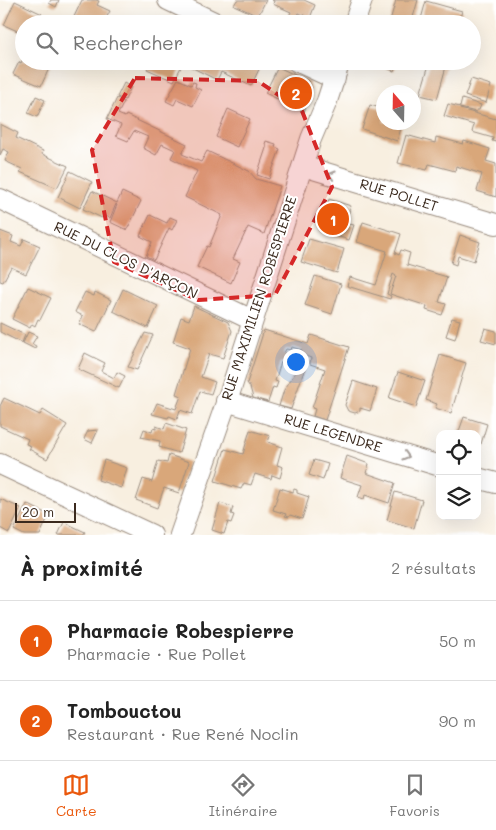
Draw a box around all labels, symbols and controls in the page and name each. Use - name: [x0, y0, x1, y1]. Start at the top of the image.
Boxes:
- search box: [15, 15, 481, 70]
- icon: search: [33, 29, 61, 57]
- text: Rechercher: [73, 30, 183, 55]
- pin: 2: [280, 74, 312, 112]
- north arrow: [376, 85, 421, 130]
- one-way arrow: [328, 170, 337, 180]
- street label: RUE POLLET: [358, 174, 441, 216]
- street label: RUE MAXIMILIEN ROBESPIERRE: [216, 193, 301, 403]
- pin: 1: [317, 200, 349, 238]
- street label: RUE DU CLOS D'ARÇON: [51, 216, 201, 303]
- your location: [283, 349, 309, 375]
- street label: RUE LEGENDRE: [282, 409, 384, 456]
- map controls: [436, 430, 481, 520]
- button: locate: [436, 430, 481, 475]
- one-way arrow: [402, 450, 410, 460]
- button: layers: [436, 475, 481, 520]
- scale bar: [15, 500, 76, 523]
- text: 20 m: [22, 502, 54, 521]
- text: À proximité: [20, 554, 143, 581]
- text: 2 résultats: [391, 557, 476, 578]
- text: Pharmacie Robespierre: [67, 618, 294, 643]
- text: 1: [32, 630, 40, 651]
- text: 50 m: [439, 630, 476, 651]
- text: Pharmacie · Rue Pollet: [67, 643, 246, 664]
- text: Tombouctou: [67, 698, 182, 723]
- text: 2: [32, 710, 40, 731]
- text: 90 m: [439, 710, 476, 731]
- text: Restaurant · Rue René Noclin: [67, 723, 298, 744]
- tab: Carte: [56, 771, 97, 820]
- tab: Itinéraire: [209, 771, 277, 820]
- tab: Favoris: [390, 771, 440, 820]

